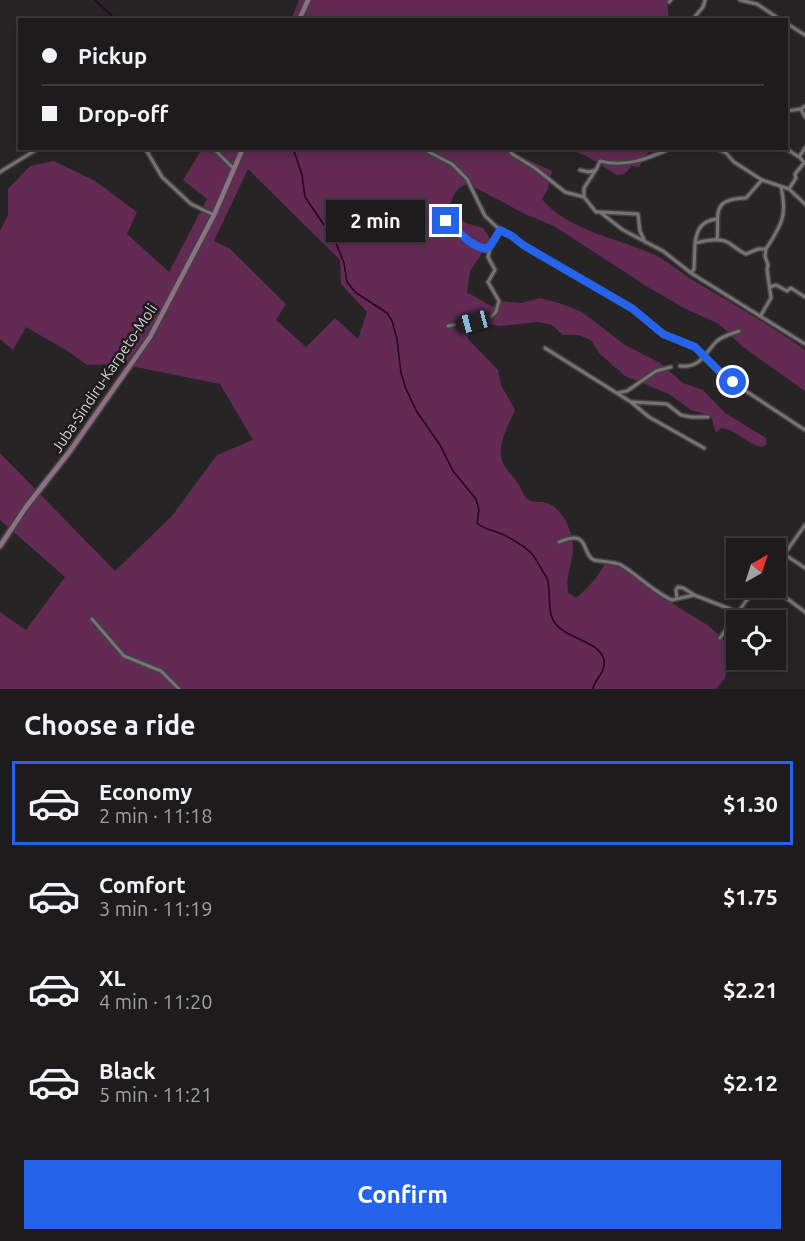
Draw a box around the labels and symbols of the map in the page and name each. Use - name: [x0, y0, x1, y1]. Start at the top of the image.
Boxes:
- callout: 2 min: [326, 200, 425, 242]
- route end: [432, 207, 459, 234]
- street label: Juba-Sindiru-Karpeto-Moli: [48, 300, 160, 456]
- car: [453, 309, 493, 335]
- route start: [719, 368, 746, 395]
- north arrow: [726, 538, 786, 598]

